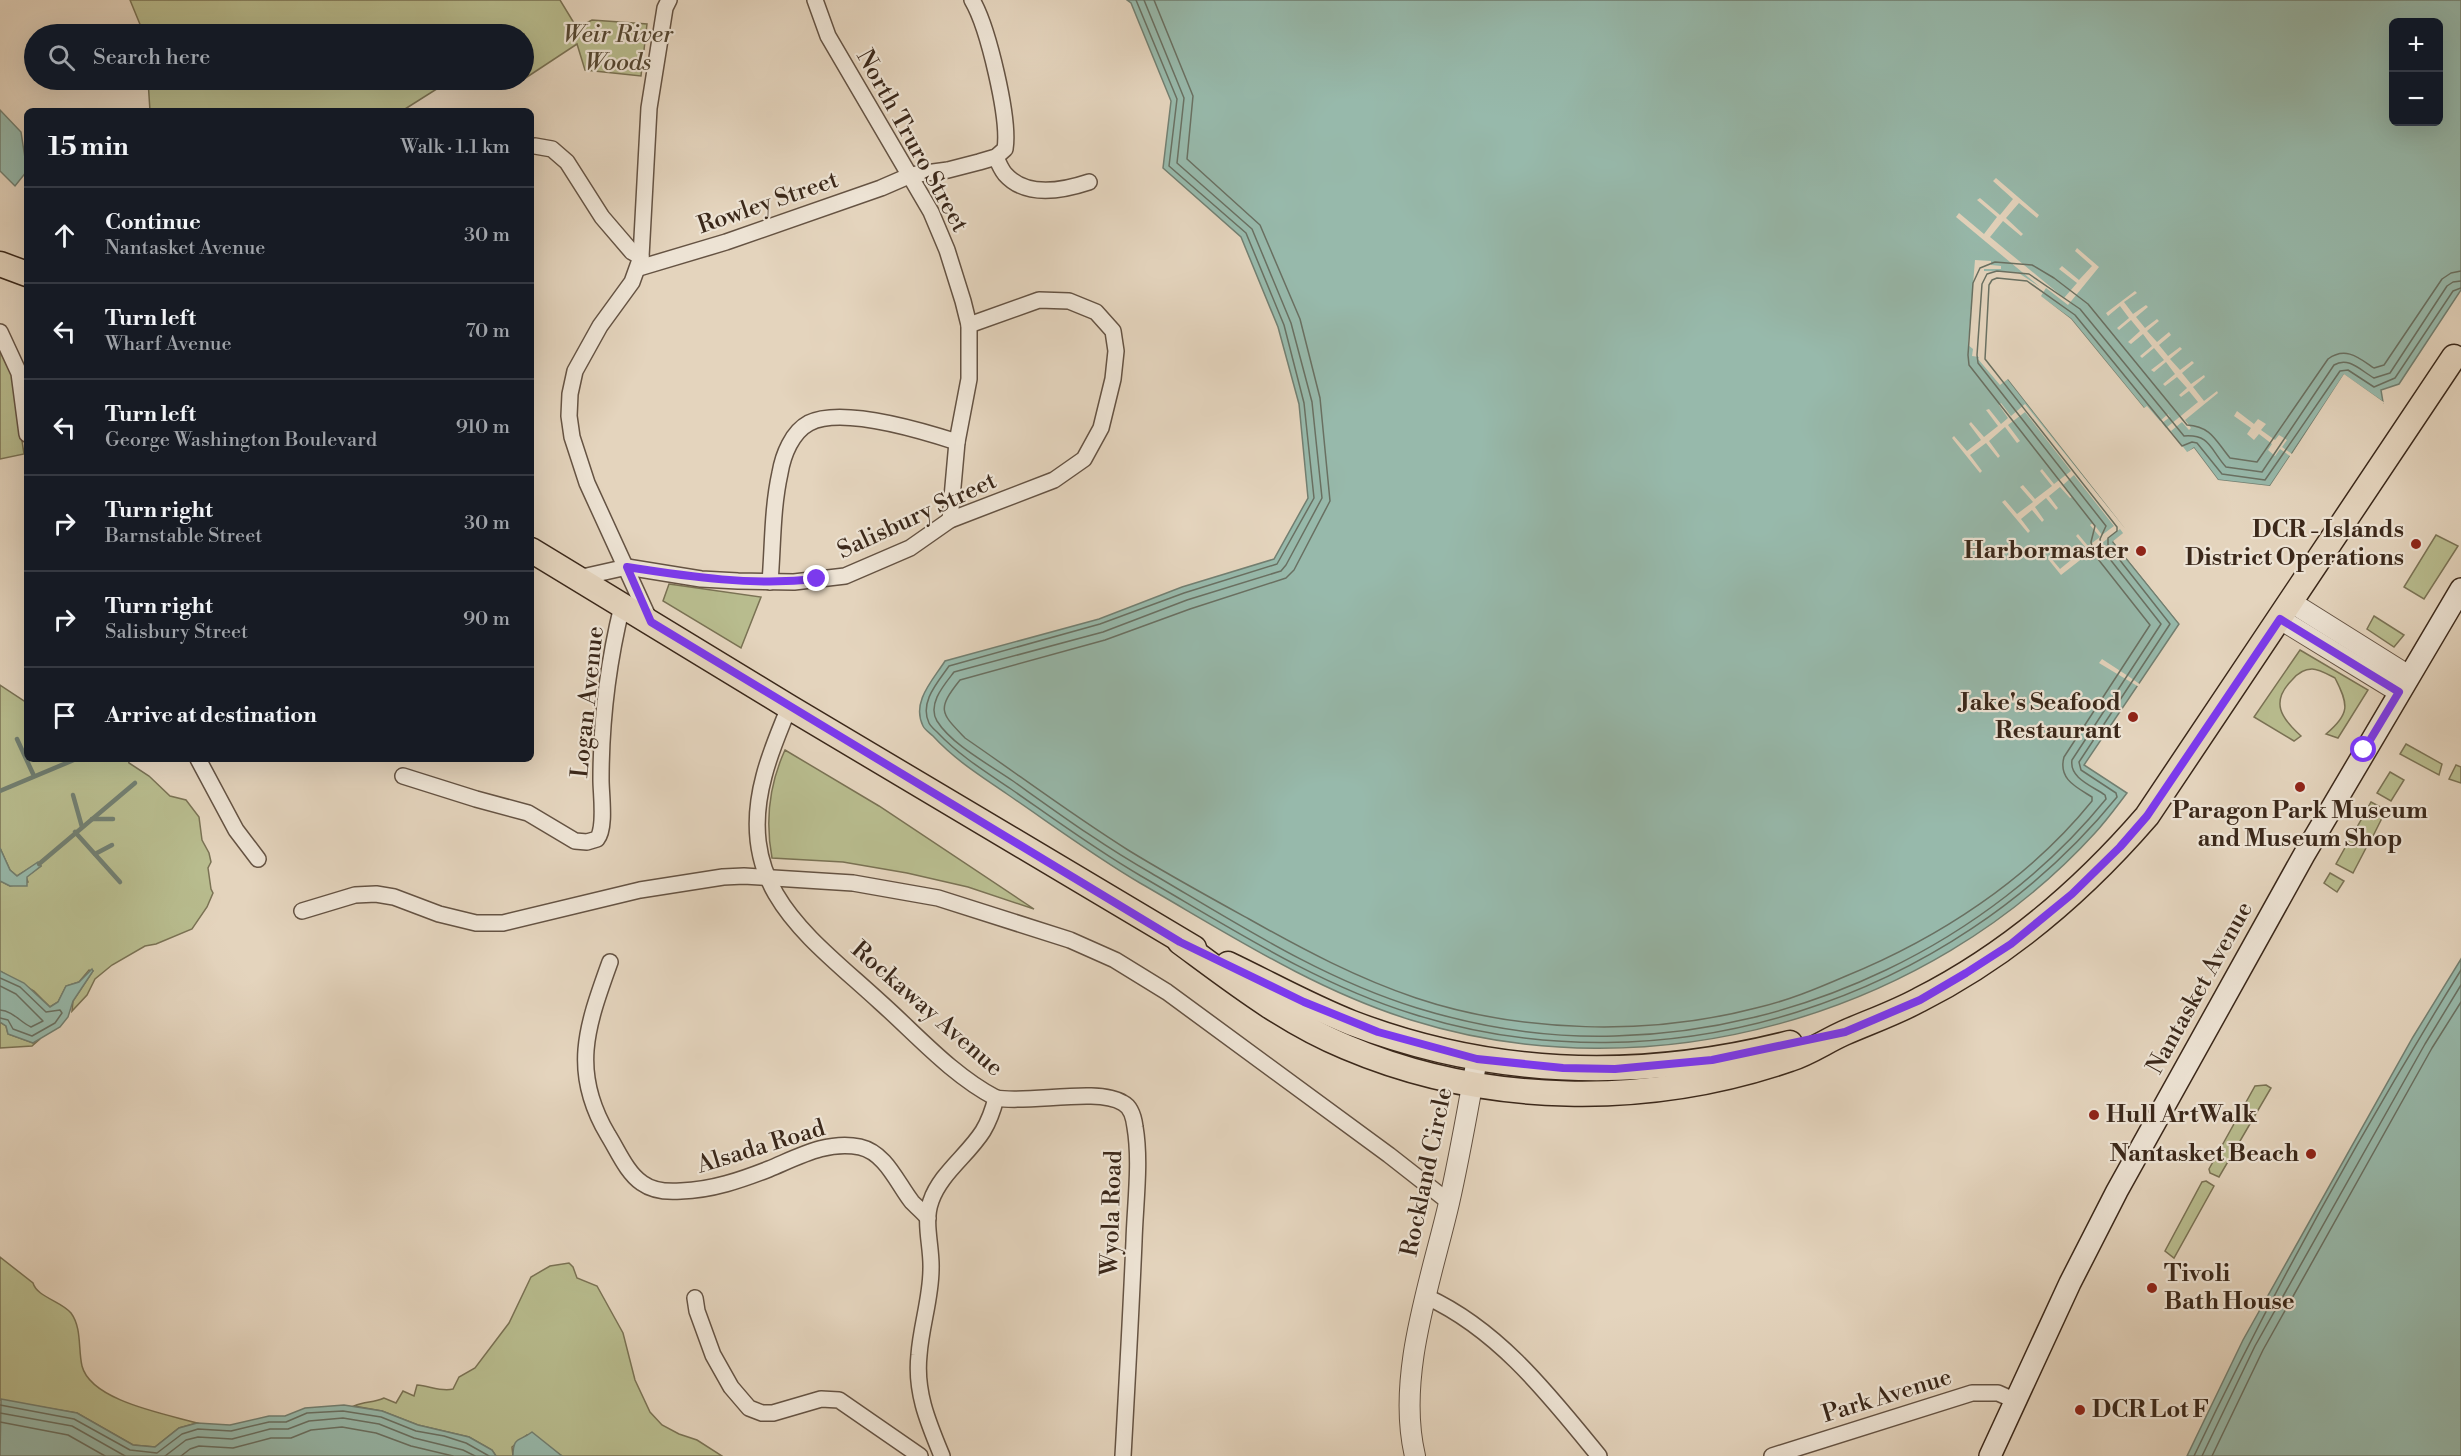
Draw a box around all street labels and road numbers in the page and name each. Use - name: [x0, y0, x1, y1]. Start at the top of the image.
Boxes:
- street label: North Truro Street: [849, 44, 975, 238]
- street label: Rowley Street: [694, 165, 843, 241]
- street label: Salisbury Street: [833, 466, 1002, 566]
- street label: Logan Avenue: [565, 625, 611, 779]
- street label: Nantasket Avenue: [2140, 897, 2260, 1079]
- street label: Rockaway Avenue: [845, 935, 1009, 1083]
- street label: Rockland Circle: [1394, 1085, 1460, 1259]
- street label: Alsada Road: [692, 1113, 829, 1181]
- street label: Wyola Road: [1095, 1149, 1129, 1277]
- street label: Park Avenue: [1819, 1362, 1955, 1430]

